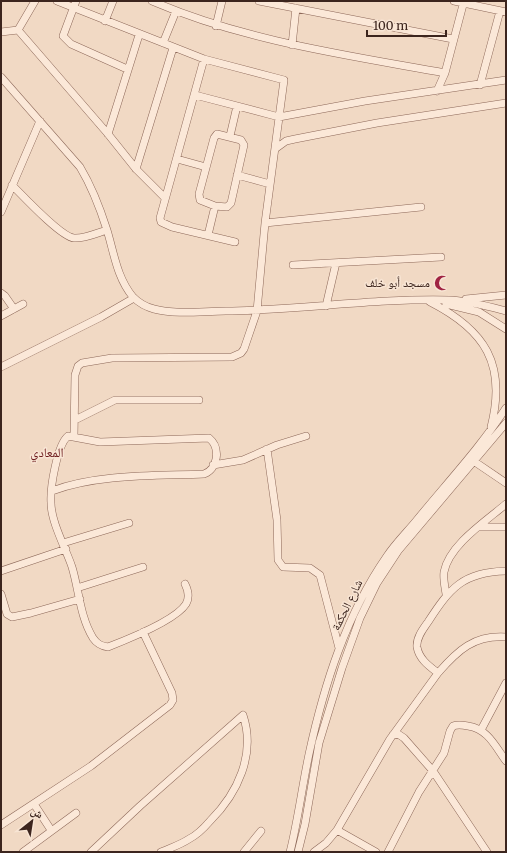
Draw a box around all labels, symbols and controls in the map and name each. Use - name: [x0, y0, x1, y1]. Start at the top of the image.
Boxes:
- scale bar: [367, 12, 446, 38]
- text: 100 m: [373, 18, 408, 33]
- mosque icon: مسجد أبو خلف: [433, 274, 451, 292]
- place label: مسجد أبو خلف: [365, 275, 430, 290]
- district label: المعادي: [30, 444, 64, 463]
- street label: شارع الحكمة: [328, 577, 366, 633]
- north arrow: [12, 801, 52, 841]
- text: ش: [28, 803, 46, 822]

